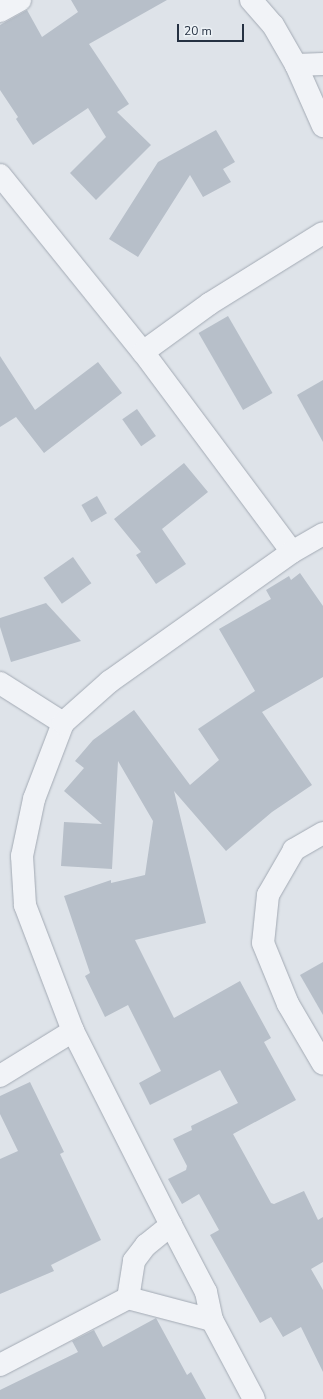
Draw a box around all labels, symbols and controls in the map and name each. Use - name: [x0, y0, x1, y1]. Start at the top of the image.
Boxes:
- scale bar: [179, 16, 246, 42]
- text: 20 m: [184, 23, 212, 39]

